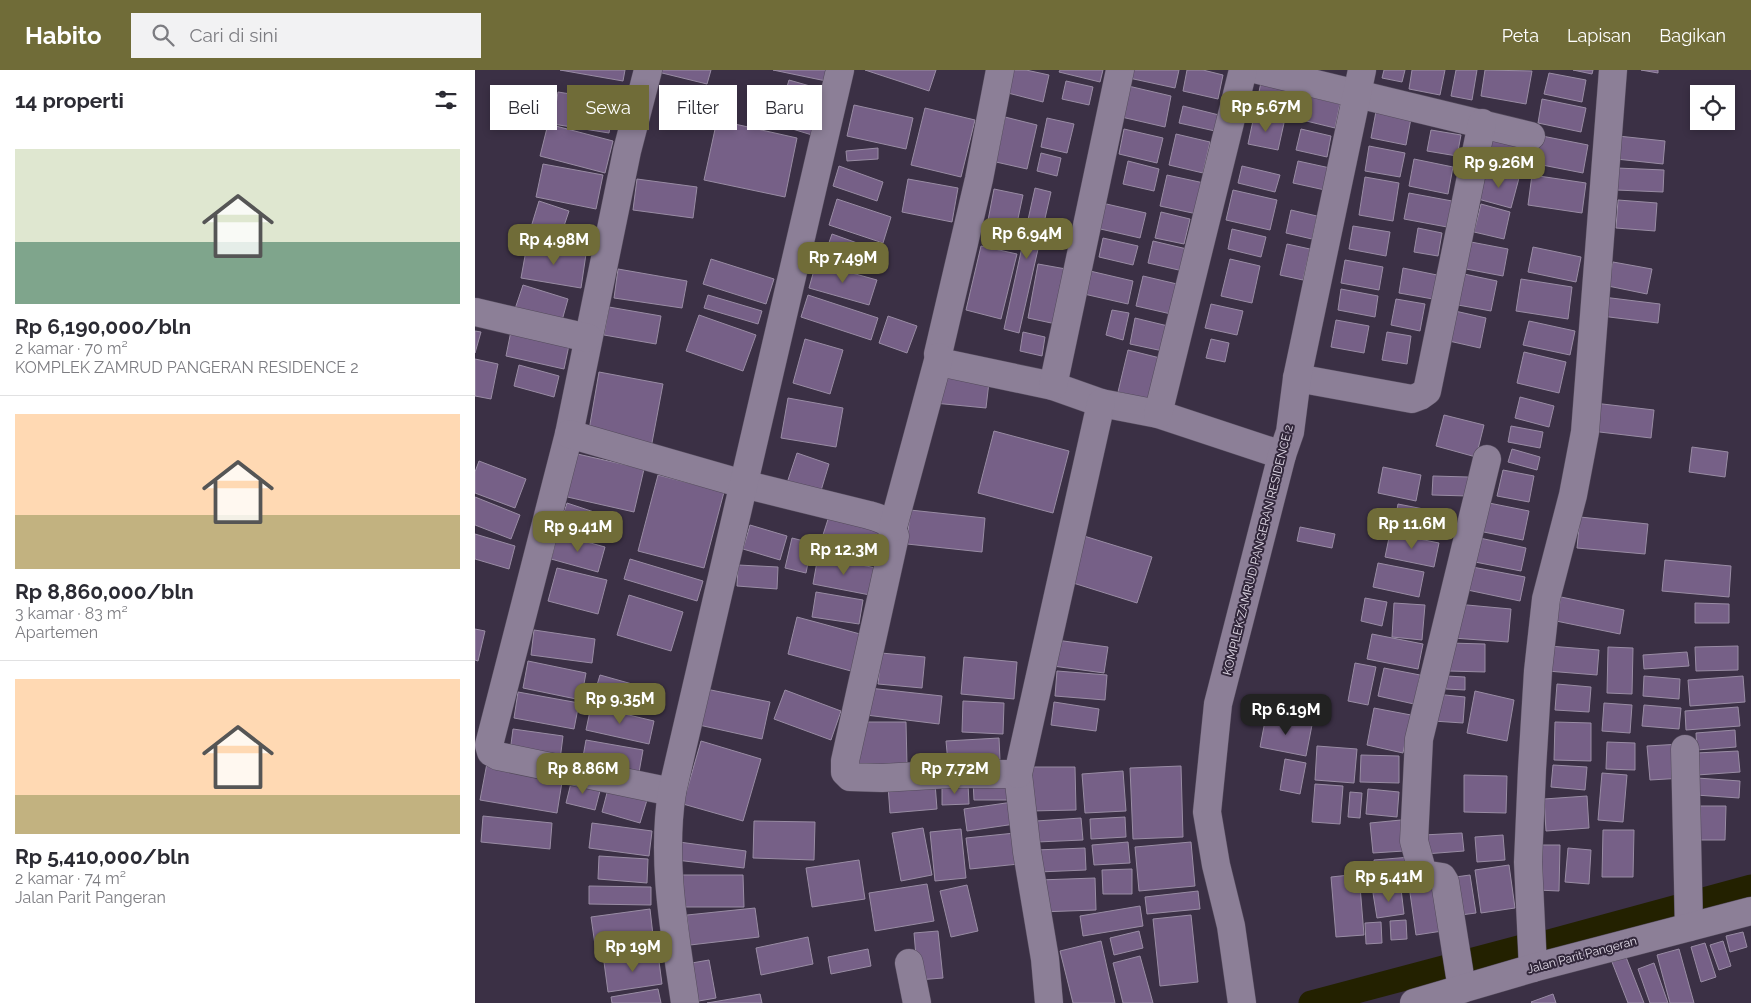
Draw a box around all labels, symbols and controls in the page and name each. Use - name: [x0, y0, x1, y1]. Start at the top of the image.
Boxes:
- search box: [131, 13, 481, 58]
- text: Habito: [25, 21, 101, 50]
- icon: search: [149, 21, 177, 49]
- text: Cari di sini: [189, 24, 278, 46]
- text: Peta: [1502, 25, 1539, 46]
- text: Lapisan: [1567, 25, 1631, 46]
- text: Bagikan: [1659, 25, 1726, 46]
- chip: Beli: [490, 85, 557, 130]
- chip: Sewa: [567, 85, 649, 130]
- chip: Filter: [659, 85, 737, 130]
- chip: Baru: [747, 85, 822, 130]
- map controls: [1690, 85, 1735, 130]
- button: locate: [1690, 85, 1735, 130]
- icon: filters: [432, 86, 460, 114]
- text: 14 properti: [15, 88, 124, 113]
- pin: Rp 5.67M: [1214, 90, 1318, 133]
- text: Rp 5.67M: [1231, 97, 1301, 116]
- pin: Rp 9.26M: [1447, 146, 1551, 189]
- text: Rp 9.26M: [1464, 153, 1534, 172]
- icon: home: [193, 181, 283, 271]
- pin: Rp 6.94M: [975, 218, 1079, 260]
- pin: Rp 4.98M: [502, 224, 606, 266]
- text: Rp 6.94M: [992, 224, 1062, 243]
- text: Rp 4.98M: [519, 230, 589, 249]
- pin: Rp 7.49M: [791, 242, 895, 284]
- text: Rp 7.49M: [809, 248, 877, 267]
- text: Rp 6,190,000/bln: [15, 314, 191, 339]
- text: 2 kamar · 70 m²: [15, 339, 128, 358]
- text: KOMPLEK ZAMRUD PANGERAN RESIDENCE 2: [15, 358, 359, 377]
- street label: KOMPLEK ZAMRUD PANGERAN RESIDENCE 2: [1220, 423, 1296, 677]
- icon: home: [193, 447, 283, 537]
- pin: Rp 11.6M: [1360, 508, 1464, 550]
- pin: Rp 9.41M: [526, 510, 630, 553]
- text: Rp 11.6M: [1378, 514, 1446, 533]
- text: Rp 9.41M: [544, 517, 612, 536]
- pin: Rp 12.3M: [792, 534, 896, 576]
- text: Rp 12.3M: [810, 540, 878, 559]
- text: Rp 8,860,000/bln: [15, 579, 194, 604]
- text: 3 kamar · 83 m²: [15, 604, 128, 623]
- text: Apartemen: [15, 623, 98, 642]
- pin: Rp 9.35M: [568, 682, 672, 725]
- text: Rp 9.35M: [585, 689, 655, 708]
- pin: Rp 6.19M: [1234, 694, 1338, 736]
- text: Rp 6.19M: [1251, 700, 1321, 719]
- icon: home: [193, 712, 283, 802]
- pin: Rp 8.86M: [531, 752, 635, 795]
- pin: Rp 7.72M: [903, 752, 1007, 795]
- text: Rp 8.86M: [547, 759, 619, 778]
- text: Rp 7.72M: [921, 759, 989, 778]
- text: Rp 5,410,000/bln: [15, 844, 190, 869]
- pin: Rp 5.41M: [1337, 860, 1441, 903]
- text: Rp 5.41M: [1355, 867, 1423, 886]
- text: 2 kamar · 74 m²: [15, 869, 126, 888]
- text: Jalan Parit Pangeran: [15, 888, 166, 907]
- pin: Rp 19M: [592, 930, 674, 973]
- street label: Jalan Parit Pangeran: [1526, 934, 1638, 976]
- text: Rp 19M: [605, 937, 661, 956]

